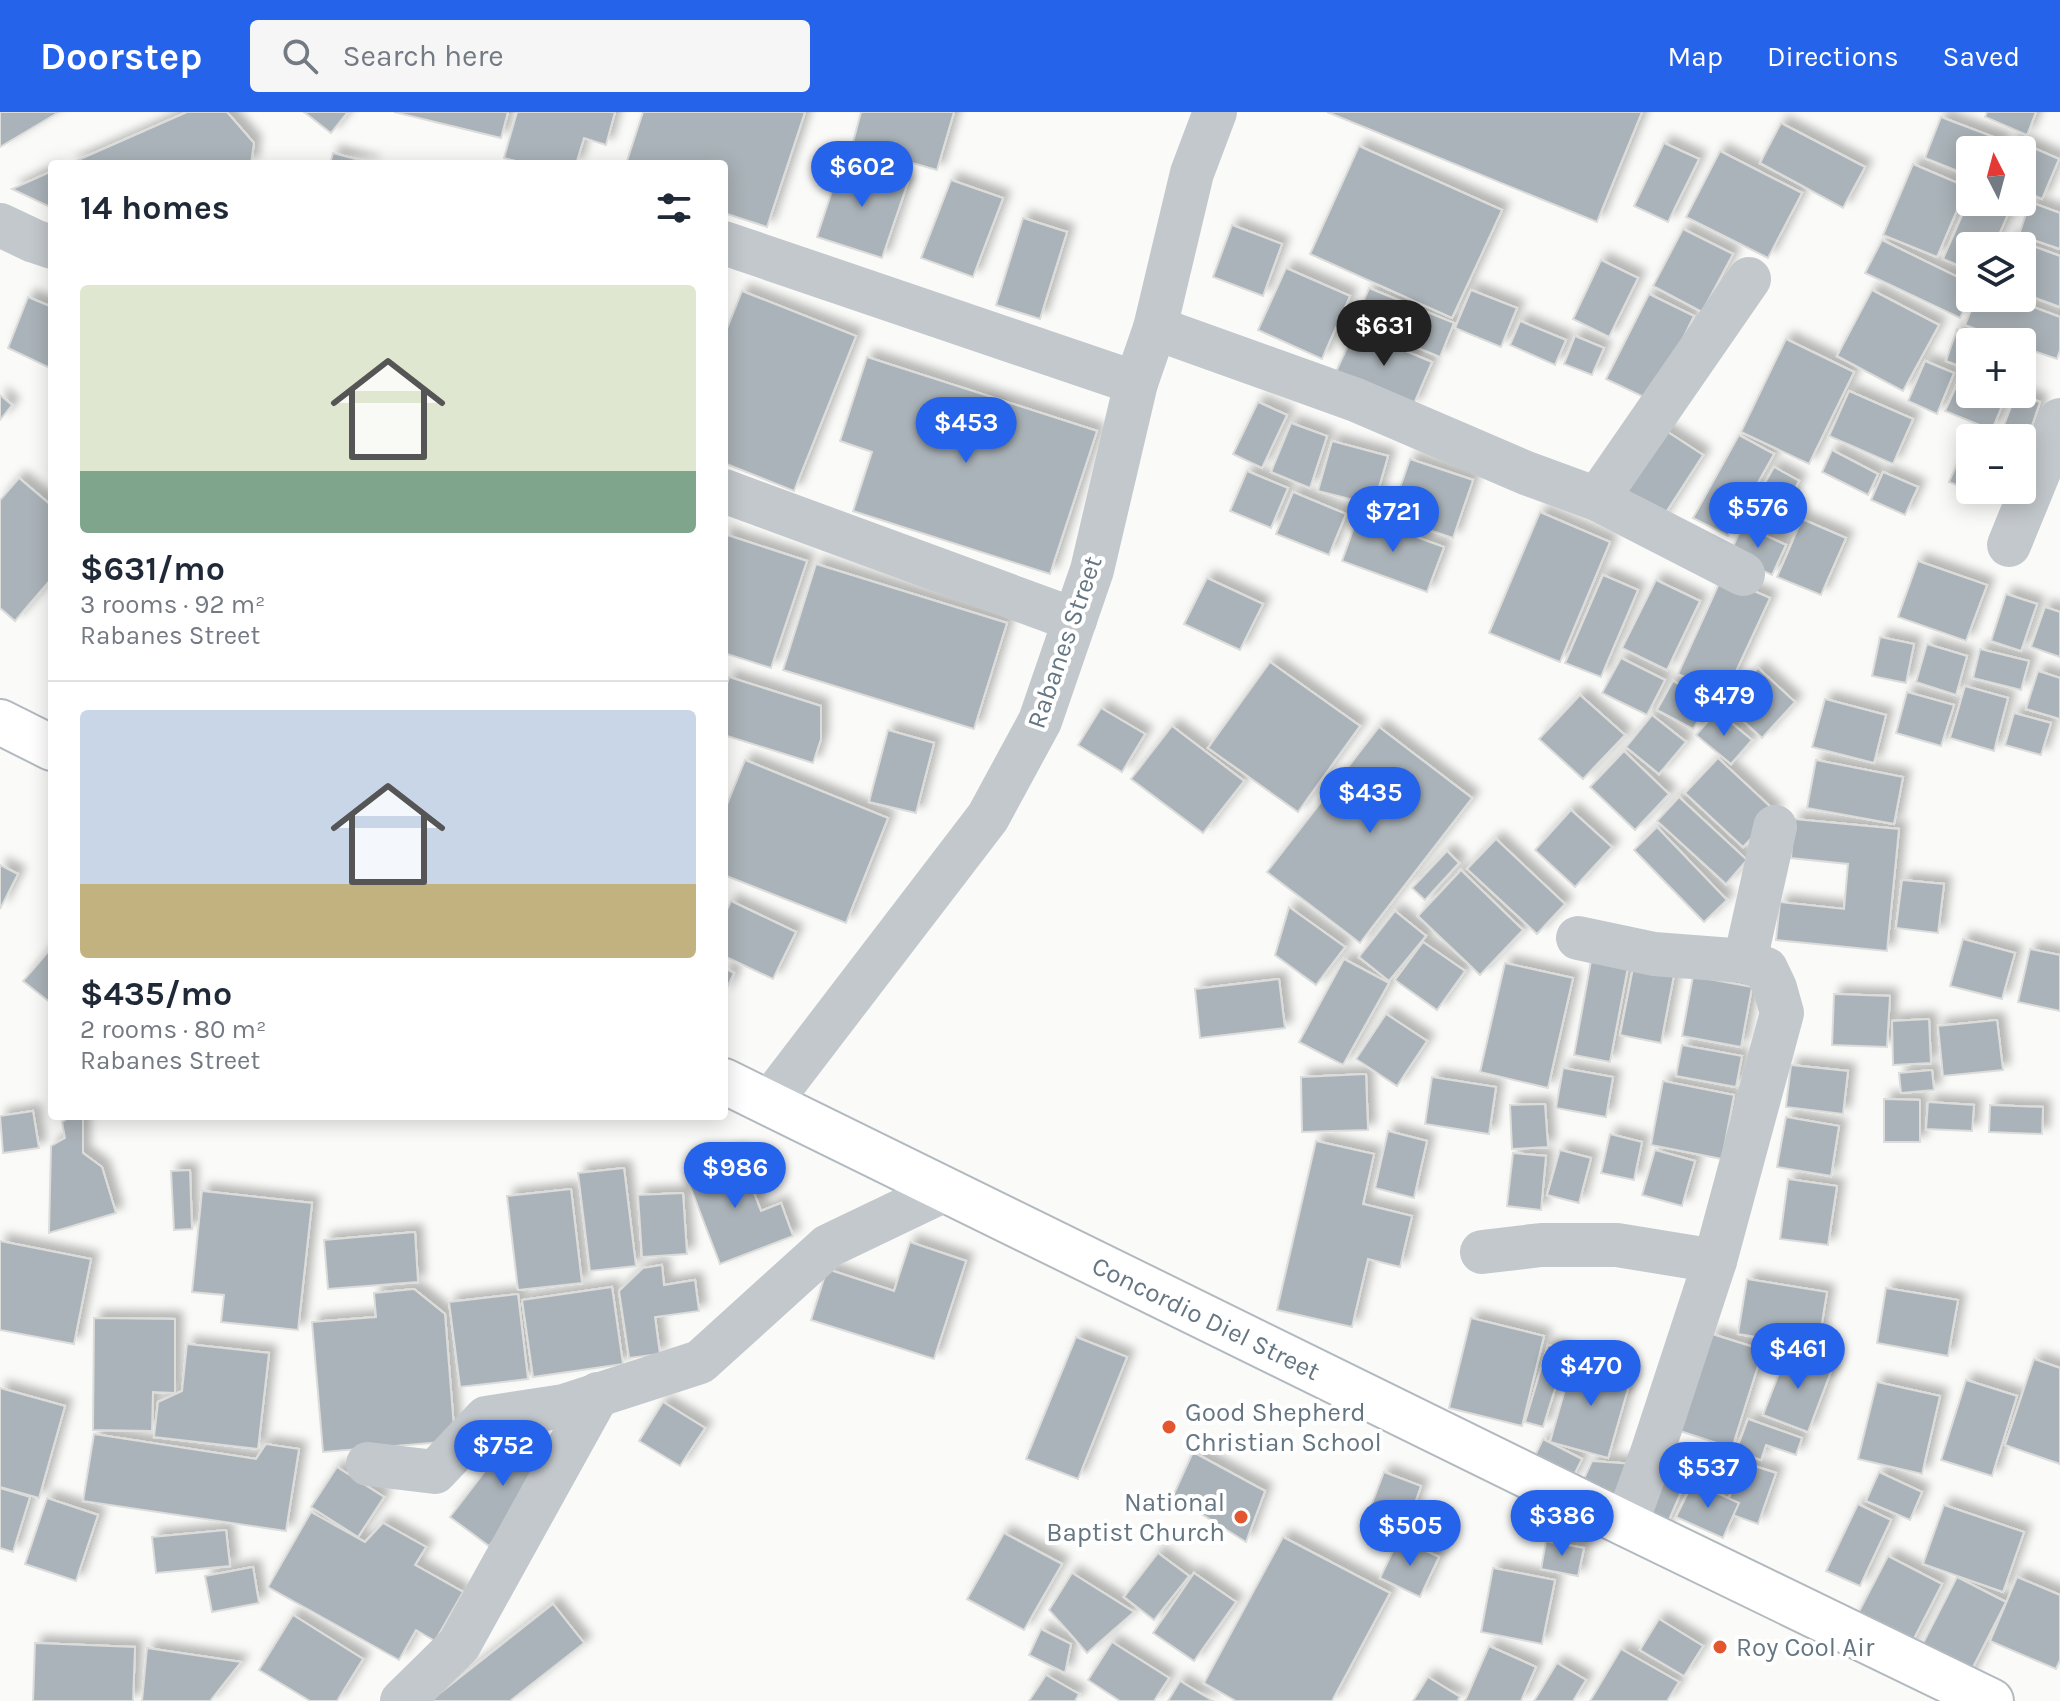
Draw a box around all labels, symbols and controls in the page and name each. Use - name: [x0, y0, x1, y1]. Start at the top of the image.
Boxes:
- search box: [250, 20, 810, 92]
- text: Doorstep: [40, 34, 202, 79]
- icon: search: [278, 34, 322, 78]
- text: Search here: [342, 38, 504, 74]
- text: Map: [1668, 40, 1723, 73]
- text: Directions: [1767, 40, 1899, 73]
- text: Saved: [1943, 40, 2020, 73]
- north arrow: [1956, 136, 2036, 216]
- map controls: [1956, 136, 2036, 504]
- pin: $602: [815, 141, 909, 209]
- text: $602: [829, 151, 895, 182]
- icon: filters: [652, 186, 696, 230]
- text: 14 homes: [80, 188, 230, 228]
- button: layers: [1956, 232, 2036, 312]
- pin: $631: [1337, 300, 1431, 368]
- text: $631: [1354, 310, 1414, 341]
- button: +: [1956, 328, 2036, 408]
- icon: home: [316, 337, 460, 481]
- pin: $453: [919, 397, 1013, 465]
- text: $453: [934, 407, 998, 438]
- button: −: [1956, 424, 2036, 504]
- pin: $576: [1711, 482, 1805, 550]
- pin: $721: [1346, 486, 1440, 554]
- text: $576: [1727, 492, 1789, 523]
- text: $721: [1365, 496, 1421, 527]
- text: $631/mo: [80, 549, 225, 589]
- street label: Rabanes Street: [1020, 552, 1109, 732]
- text: 3 rooms · 92 m²: [80, 589, 265, 620]
- text: Rabanes Street: [80, 620, 260, 651]
- pin: $479: [1677, 670, 1771, 738]
- text: $479: [1693, 680, 1755, 711]
- icon: home: [316, 762, 460, 906]
- pin: $435: [1323, 767, 1417, 835]
- text: $435: [1338, 777, 1402, 808]
- text: $435/mo: [80, 974, 232, 1014]
- text: 2 rooms · 80 m²: [80, 1014, 266, 1045]
- text: Rabanes Street: [80, 1045, 260, 1076]
- pin: $986: [688, 1142, 782, 1210]
- text: $986: [702, 1152, 768, 1183]
- street label: Concordio Diel Street: [1087, 1250, 1325, 1387]
- pin: $461: [1751, 1323, 1845, 1391]
- text: $461: [1769, 1333, 1827, 1364]
- pin: $470: [1544, 1340, 1638, 1408]
- text: $470: [1560, 1350, 1622, 1381]
- place label: Good Shepherd Christian School: [1185, 1397, 1382, 1458]
- marker: Good Shepherd Christian School: [1160, 1418, 1178, 1436]
- pin: $752: [456, 1420, 550, 1488]
- text: $752: [472, 1430, 534, 1461]
- pin: $537: [1661, 1442, 1755, 1510]
- text: $537: [1677, 1452, 1739, 1483]
- place label: National Baptist Church: [1046, 1487, 1225, 1548]
- pin: $386: [1515, 1490, 1609, 1558]
- pin: $505: [1363, 1500, 1457, 1568]
- text: $386: [1529, 1500, 1595, 1531]
- marker: National Baptist Church: [1232, 1508, 1250, 1526]
- text: $505: [1378, 1510, 1442, 1541]
- place label: Roy Cool Air: [1736, 1632, 1875, 1663]
- marker: Roy Cool Air: [1711, 1638, 1729, 1656]

